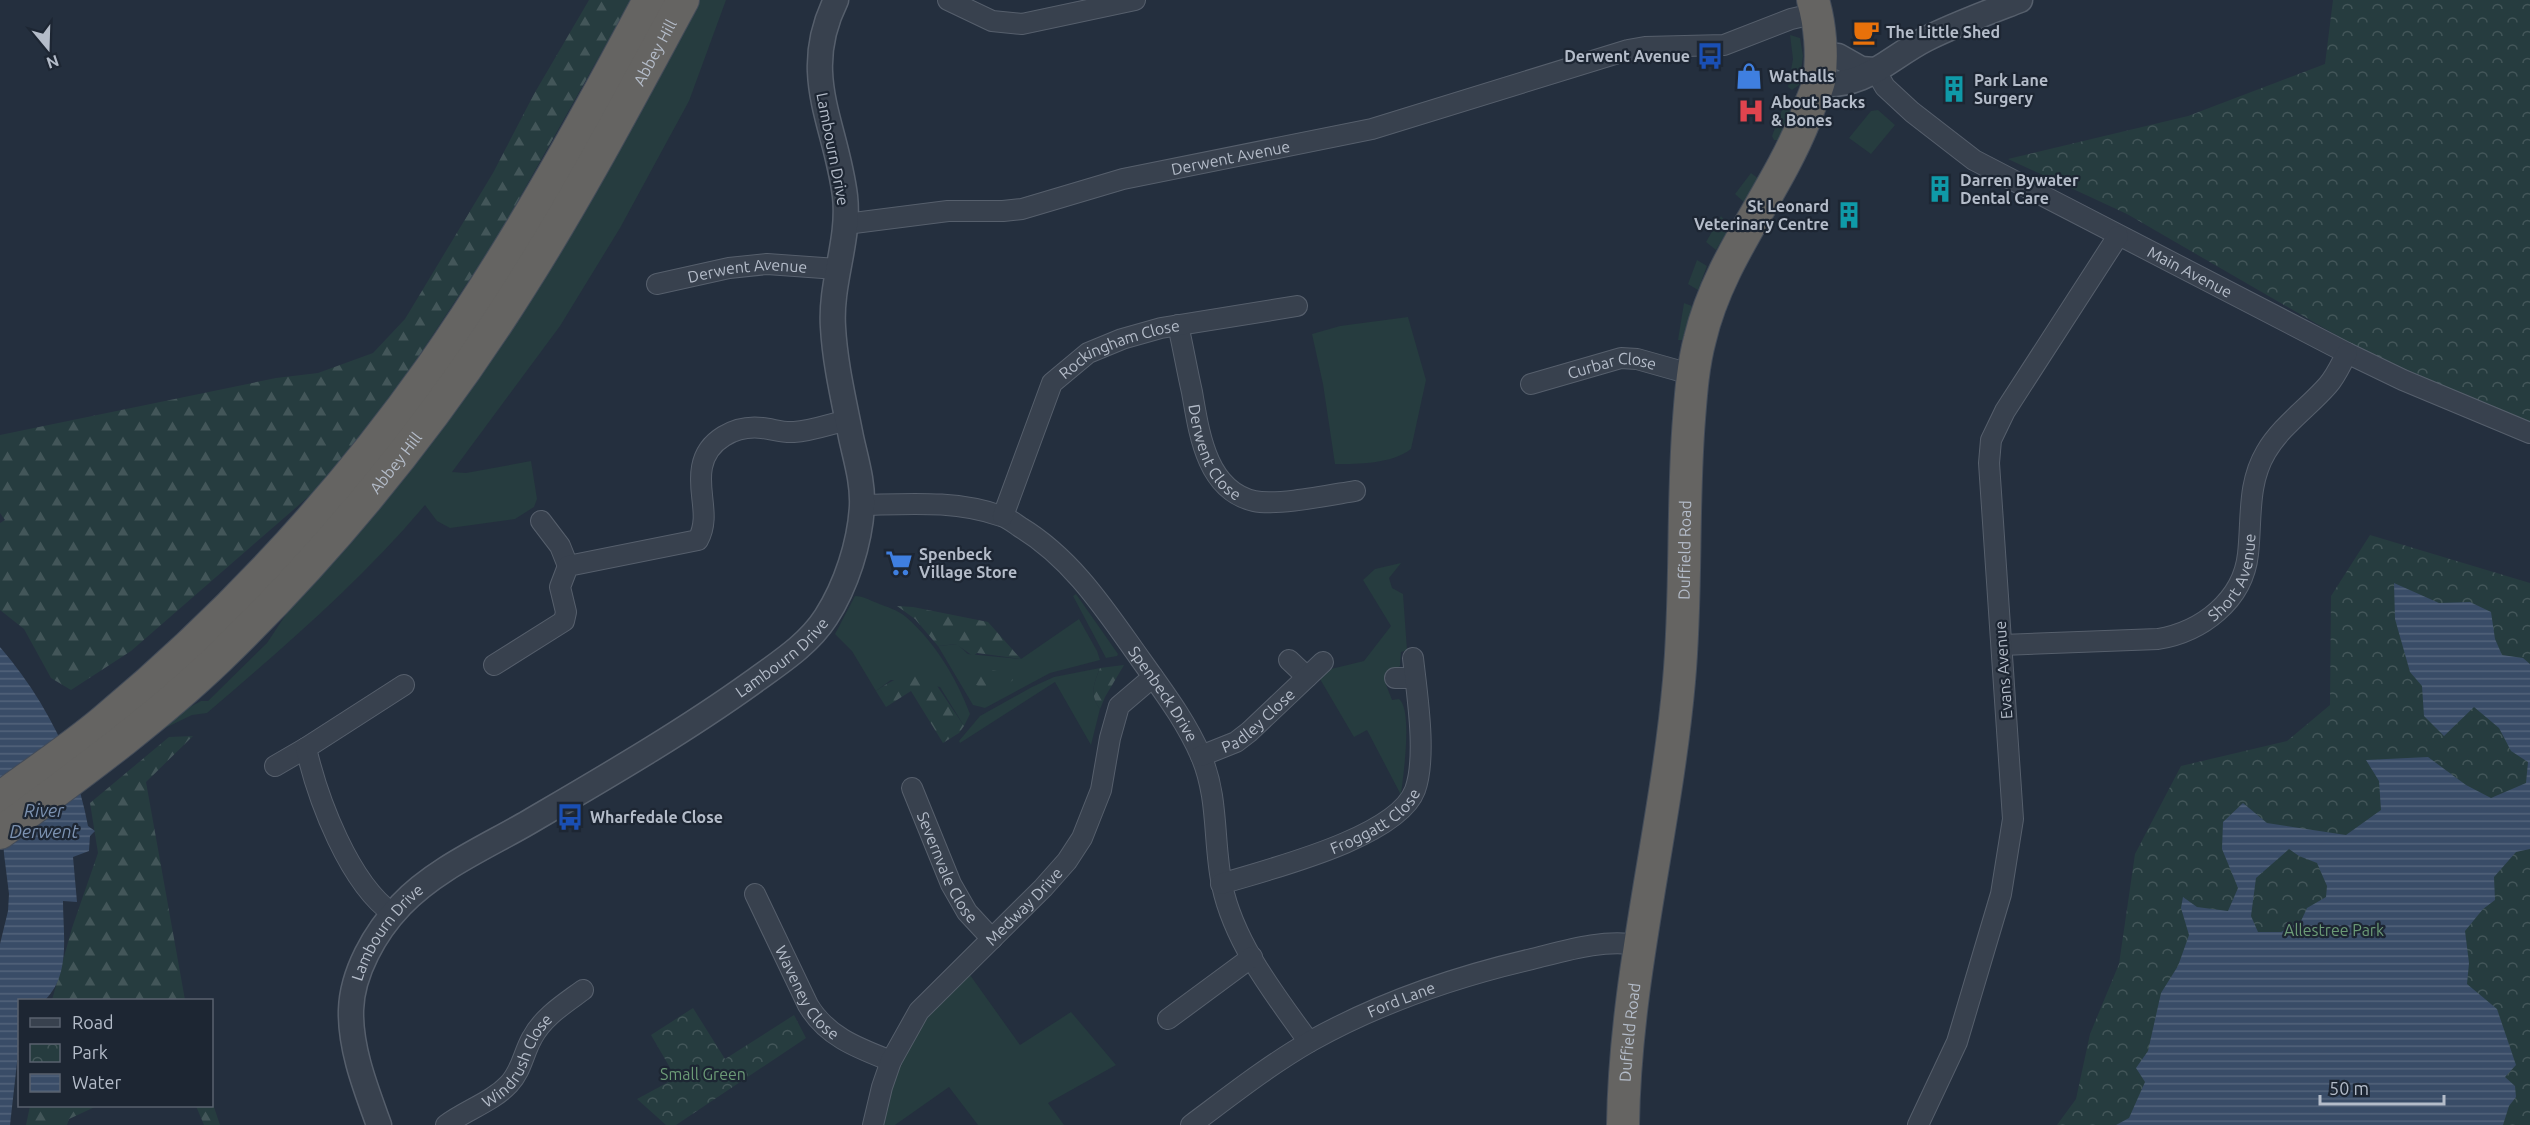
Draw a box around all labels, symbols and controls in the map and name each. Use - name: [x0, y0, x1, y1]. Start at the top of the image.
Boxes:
- street label: Abbey Hill: [629, 16, 680, 89]
- cafe icon: The Little Shed: [1851, 17, 1881, 47]
- north arrow: [18, 18, 78, 78]
- place label: The Little Shed: [1886, 23, 2000, 41]
- bus stop icon: Derwent Avenue: [1695, 41, 1725, 71]
- place label: Derwent Avenue: [1564, 47, 1690, 65]
- text: N: [44, 52, 61, 73]
- shop icon: Wathalls: [1734, 61, 1764, 91]
- place label: Wathalls: [1769, 67, 1835, 85]
- place label: Park Lane Surgery: [1974, 71, 2048, 107]
- building icon: Park Lane Surgery: [1939, 74, 1969, 104]
- street label: Lambourn Drive: [813, 91, 853, 207]
- place label: About Backs & Bones: [1771, 93, 1865, 129]
- hospital icon: About Backs & Bones: [1736, 96, 1766, 126]
- street label: Derwent Avenue: [1170, 137, 1292, 178]
- place label: Darren Bywater Dental Care: [1960, 171, 2079, 207]
- building icon: Darren Bywater Dental Care: [1925, 174, 1955, 204]
- place label: St Leonard Veterinary Centre: [1694, 197, 1829, 233]
- building icon: St Leonard Veterinary Centre: [1834, 200, 1864, 230]
- street label: Main Avenue: [2145, 242, 2235, 301]
- street label: Derwent Avenue: [686, 255, 808, 286]
- street label: Rockingham Close: [1055, 316, 1181, 382]
- street label: Curbar Close: [1565, 349, 1659, 382]
- street label: Derwent Close: [1185, 403, 1244, 504]
- street label: Abbey Hill: [366, 429, 425, 497]
- street label: Duffield Road: [1674, 500, 1694, 600]
- street label: Short Avenue: [2204, 533, 2259, 625]
- place label: Spenbeck Village Store: [919, 545, 1017, 581]
- supermarket icon: Spenbeck Village Store: [884, 548, 914, 578]
- street label: Lambourn Drive: [732, 614, 832, 701]
- street label: Evans Avenue: [1991, 620, 2015, 720]
- street label: Spenbeck Drive: [1125, 643, 1202, 744]
- street label: Padley Close: [1219, 685, 1298, 756]
- street label: Froggatt Close: [1327, 786, 1423, 857]
- water label: River Derwent: [9, 800, 79, 841]
- bus stop icon: Wharfedale Close: [555, 802, 585, 832]
- place label: Wharfedale Close: [590, 808, 723, 826]
- street label: Severnvale Close: [914, 809, 982, 927]
- street label: Medway Drive: [982, 864, 1066, 949]
- street label: Lambourn Drive: [347, 880, 426, 983]
- park label: Allestree Park: [2284, 921, 2384, 939]
- street label: Waveney Close: [772, 943, 843, 1043]
- street label: Ford Lane: [1364, 978, 1437, 1021]
- street label: Duffield Road: [1616, 982, 1644, 1082]
- legend: [18, 999, 213, 1107]
- street label: Windrush Close: [479, 1010, 555, 1111]
- text: Road: [72, 1012, 114, 1032]
- text: Park: [72, 1042, 108, 1062]
- park label: Small Green: [660, 1065, 746, 1083]
- scale bar: [2320, 1068, 2444, 1106]
- text: Water: [72, 1072, 122, 1092]
- text: 50 m: [2329, 1078, 2369, 1098]

